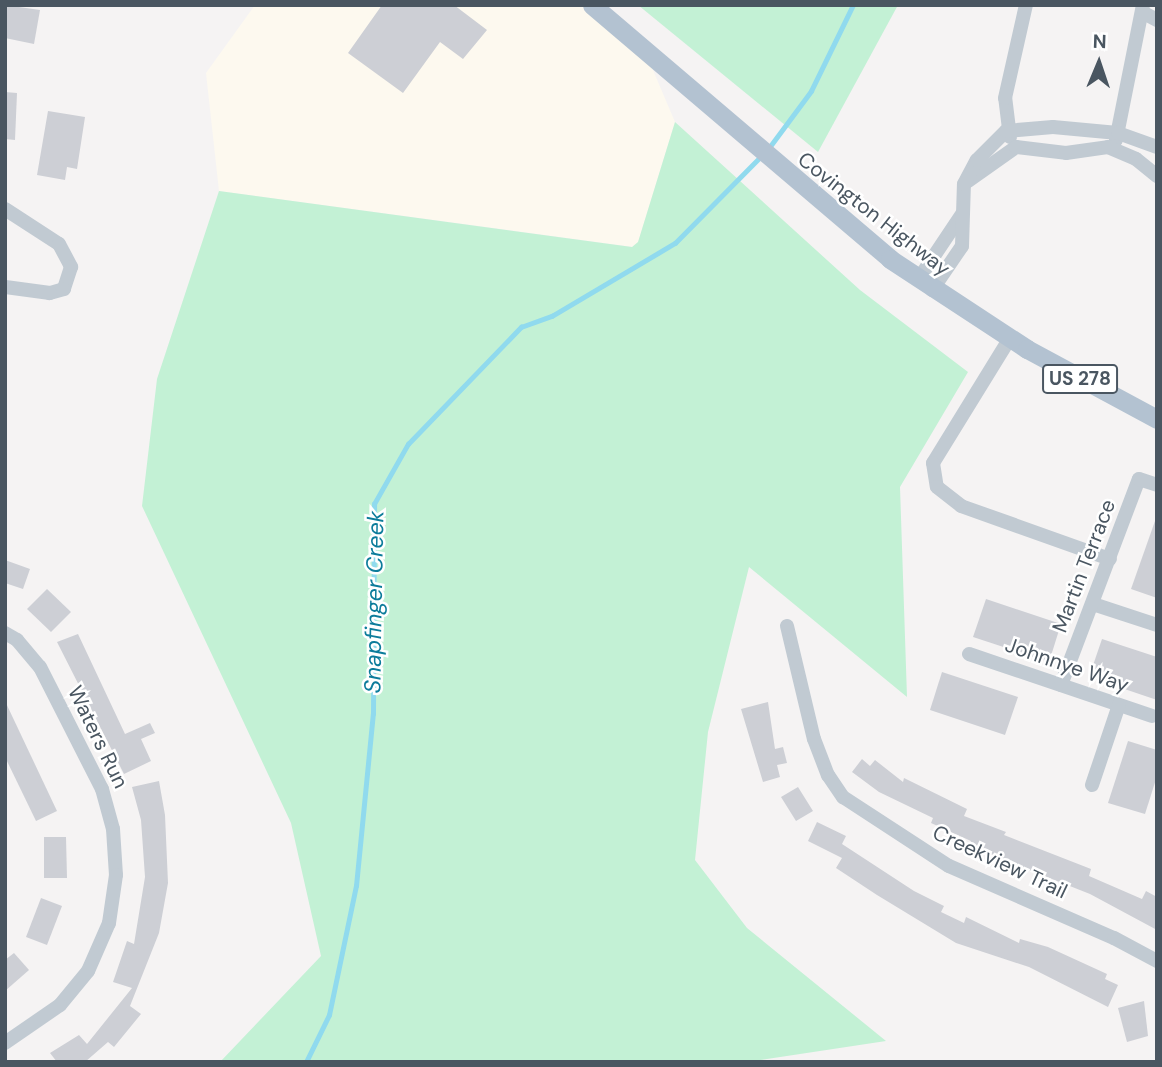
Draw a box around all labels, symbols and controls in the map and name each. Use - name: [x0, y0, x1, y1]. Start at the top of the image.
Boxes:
- north arrow: [1064, 28, 1134, 98]
- text: N: [1092, 29, 1107, 54]
- street label: Covington Highway: [793, 147, 955, 281]
- road number: US 278: [1042, 364, 1118, 394]
- street label: Martin Terrace: [1047, 496, 1121, 636]
- water label: Snapfinger Creek: [359, 510, 389, 694]
- street label: Johnnye Way: [1002, 632, 1132, 698]
- street label: Waters Run: [62, 682, 134, 792]
- street label: Creekview Trail: [929, 820, 1071, 904]

